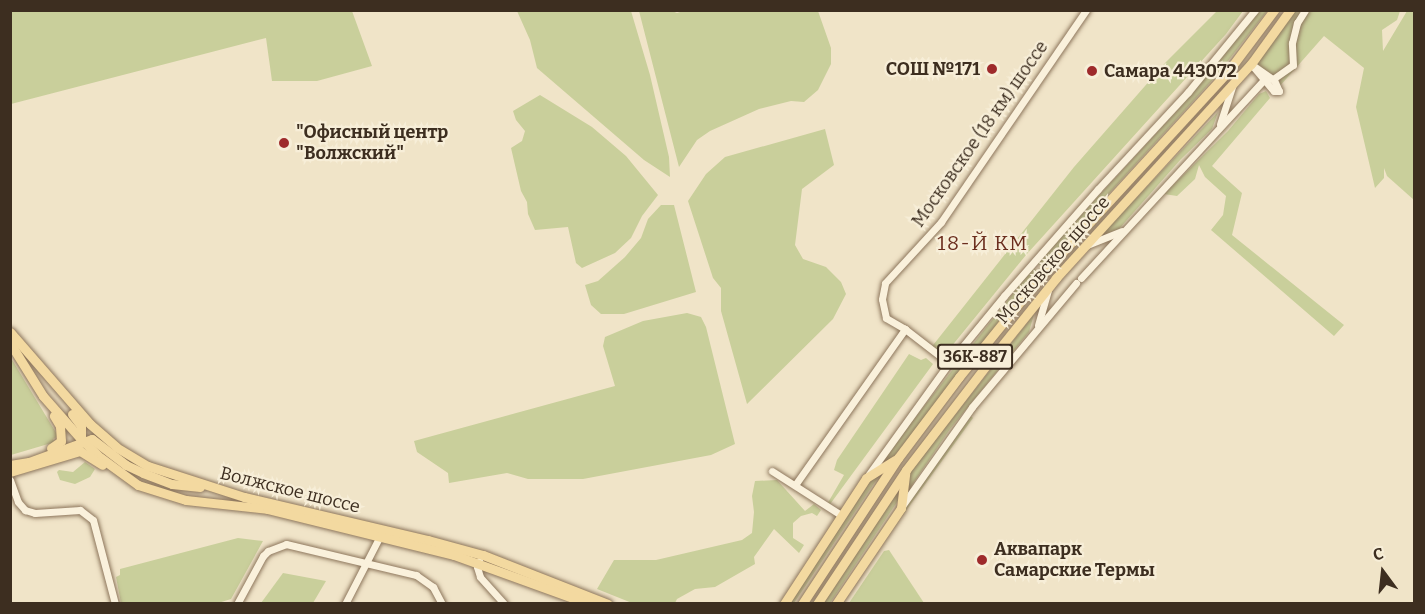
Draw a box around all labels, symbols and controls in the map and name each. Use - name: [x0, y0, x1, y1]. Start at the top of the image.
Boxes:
- street label: Московское (18 км) шоссе: [907, 37, 1053, 231]
- place label: СОШ №171: [886, 58, 980, 80]
- place label: Самара 443072: [1104, 60, 1237, 82]
- marker: СОШ №171: [985, 62, 999, 76]
- marker: Самара 443072: [1085, 64, 1099, 78]
- place label: "Офисный центр "Волжский": [296, 122, 448, 164]
- marker: "Офисный центр "Волжский": [277, 136, 291, 150]
- street label: Московское шоссе: [992, 192, 1114, 328]
- district label: 18-Й КМ: [937, 231, 1029, 255]
- road number: 36К-887: [936, 344, 1014, 370]
- street label: Волжское шоссе: [218, 462, 362, 518]
- place label: Аквапарк Самарские Термы: [994, 539, 1155, 582]
- north arrow: [1353, 542, 1413, 602]
- text: С: [1371, 544, 1386, 565]
- marker: Аквапарк Самарские Термы: [975, 553, 989, 567]

